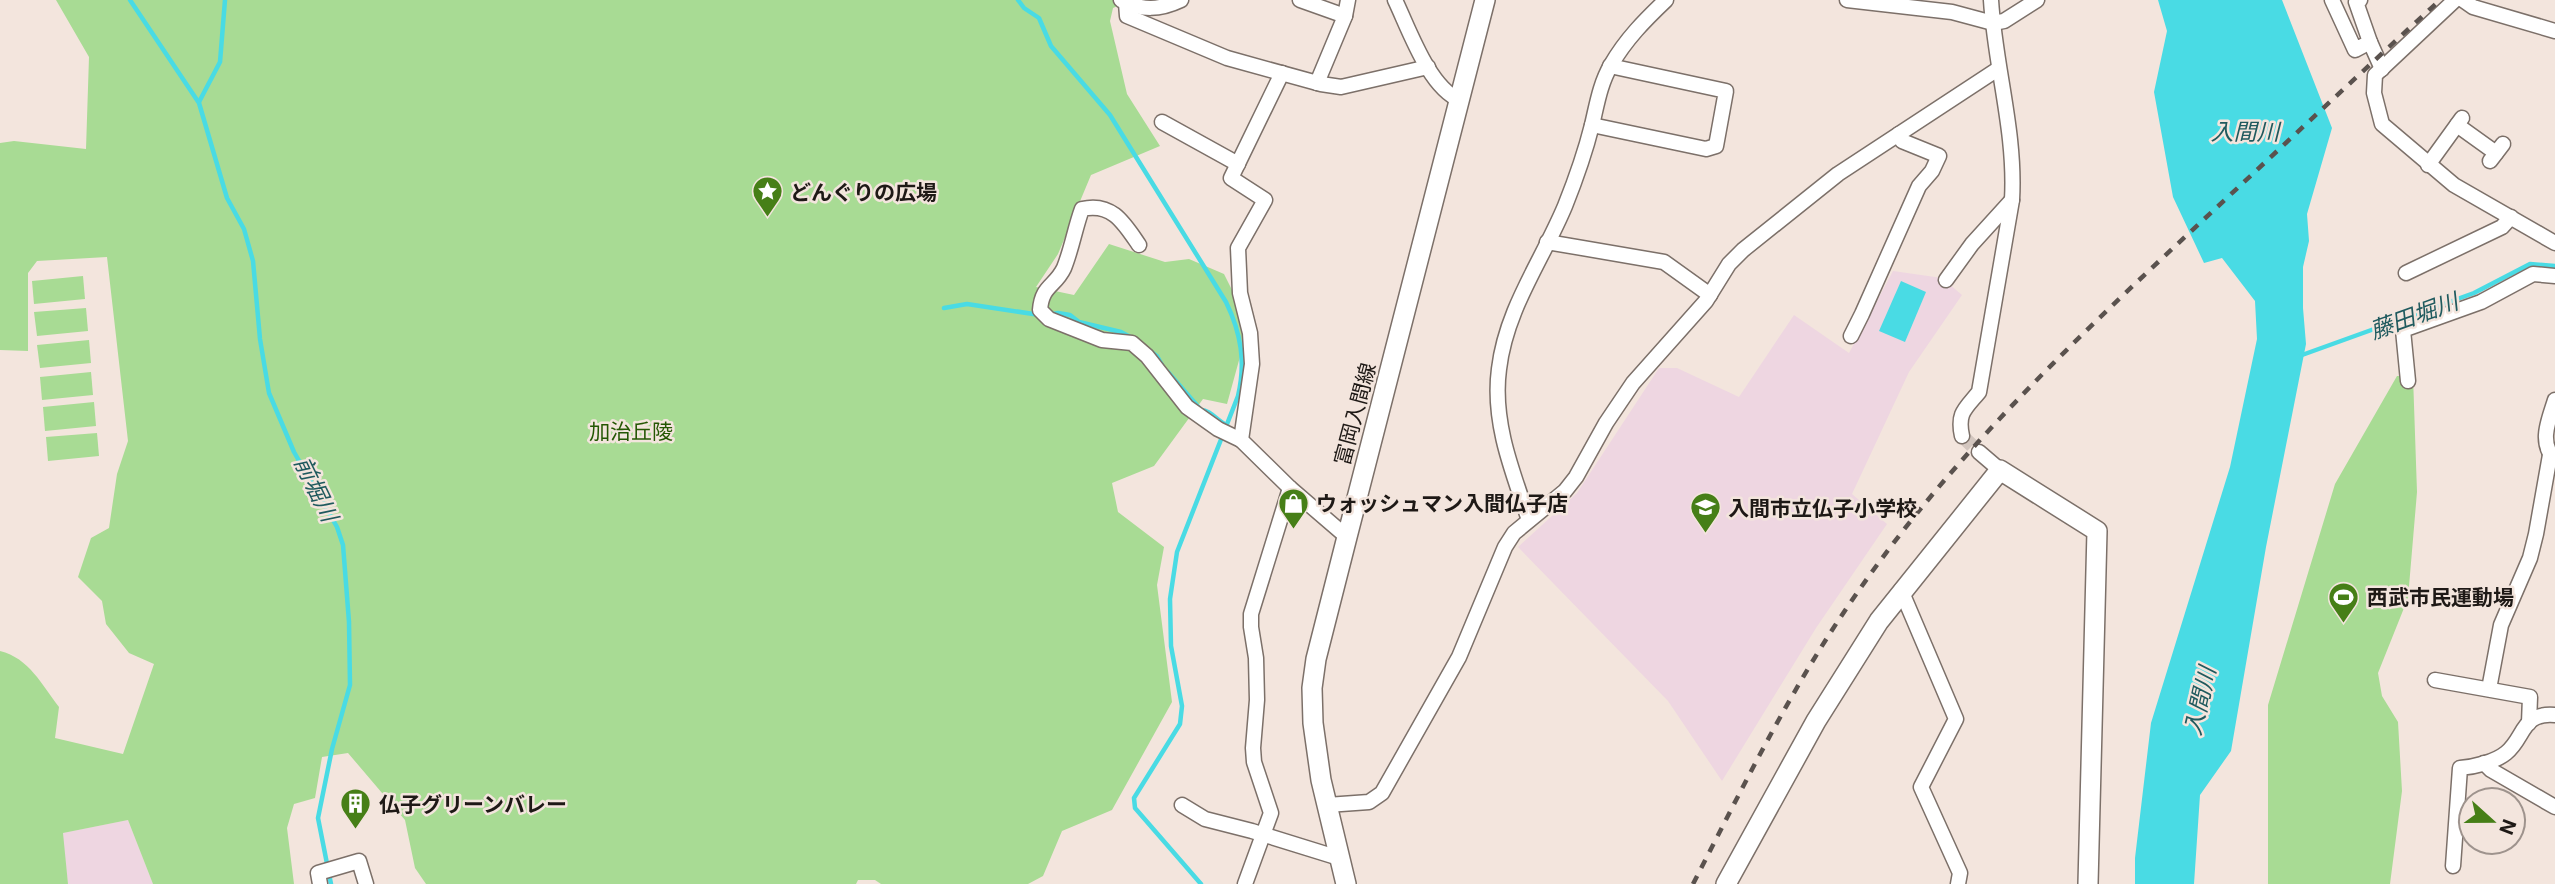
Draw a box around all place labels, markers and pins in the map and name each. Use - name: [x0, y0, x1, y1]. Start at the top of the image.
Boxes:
- place icon: どんぐりの広場: [750, 175, 784, 219]
- place label: どんぐりの広場: [790, 180, 937, 205]
- shop icon: ウォッシュマン入間仏子店: [1276, 486, 1310, 530]
- place label: ウォッシュマン入間仏子店: [1316, 491, 1568, 516]
- school or university icon: 入間市立仏子小学校: [1688, 491, 1722, 535]
- place label: 入間市立仏子小学校: [1728, 496, 1917, 521]
- sports icon: 西武市民運動場: [2327, 580, 2361, 624]
- place label: 西武市民運動場: [2367, 585, 2514, 610]
- building icon: 仏子グリーンバレー: [339, 787, 373, 831]
- place label: 仏子グリーンバレー: [379, 792, 567, 817]

